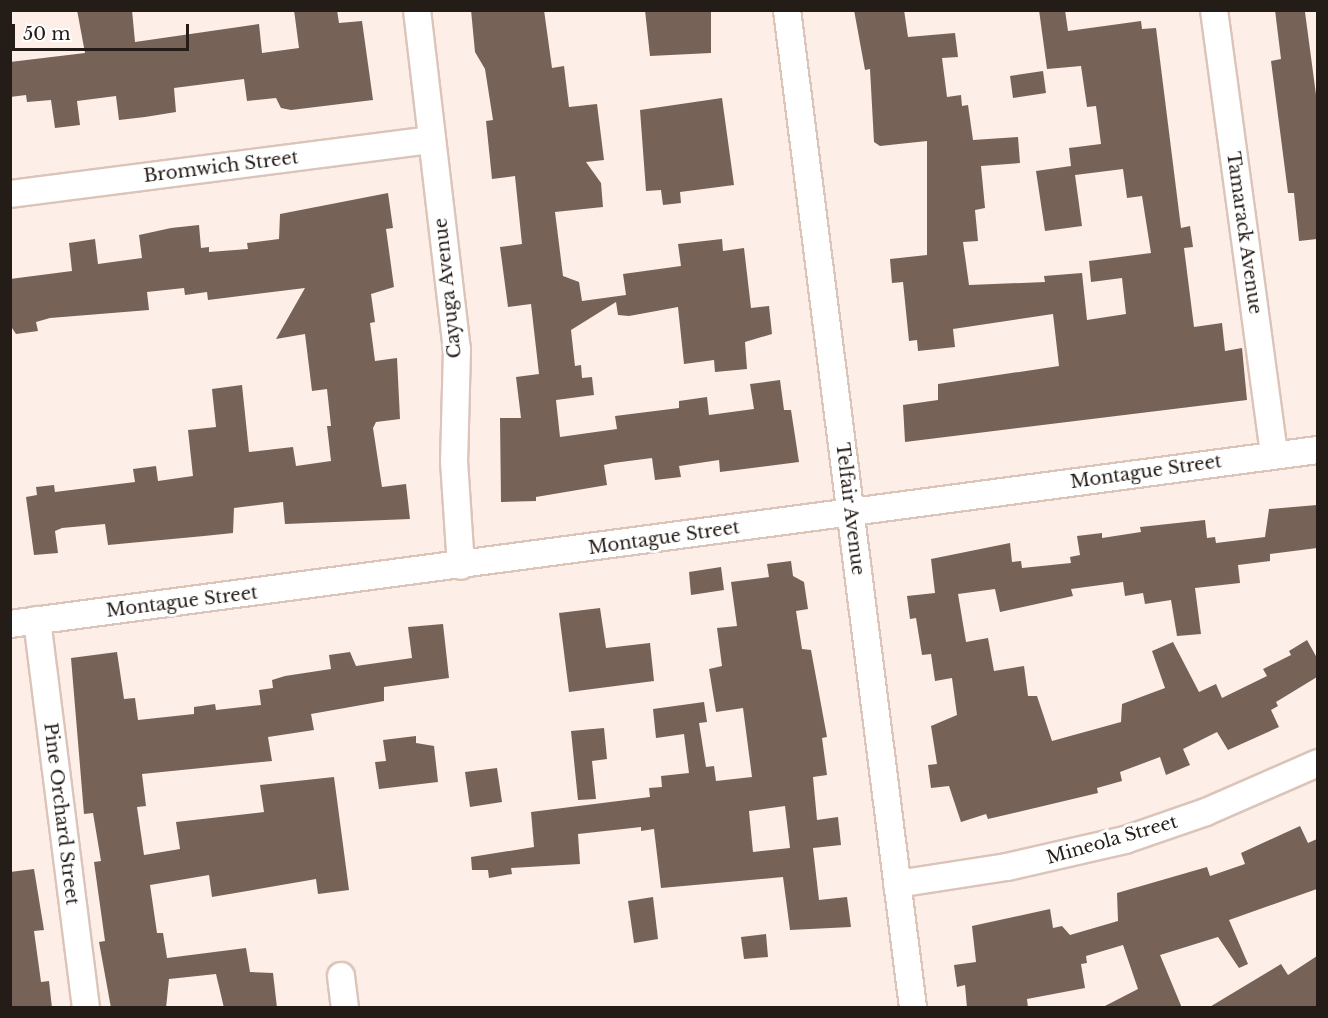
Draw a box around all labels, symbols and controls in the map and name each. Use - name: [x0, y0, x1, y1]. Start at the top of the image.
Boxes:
- scale bar: [15, 12, 192, 50]
- text: 50 m: [23, 23, 71, 45]
- street label: Bromwich Street: [142, 147, 300, 187]
- street label: Tamarack Avenue: [1222, 150, 1266, 316]
- street label: Cayuga Avenue: [430, 216, 466, 360]
- street label: Telfair Avenue: [831, 441, 869, 577]
- street label: Montague Street: [1069, 451, 1223, 493]
- street label: Montague Street: [587, 517, 741, 559]
- street label: Montague Street: [105, 582, 259, 622]
- street label: Pine Orchard Street: [39, 722, 83, 906]
- street label: Mineola Street: [1044, 811, 1180, 869]

